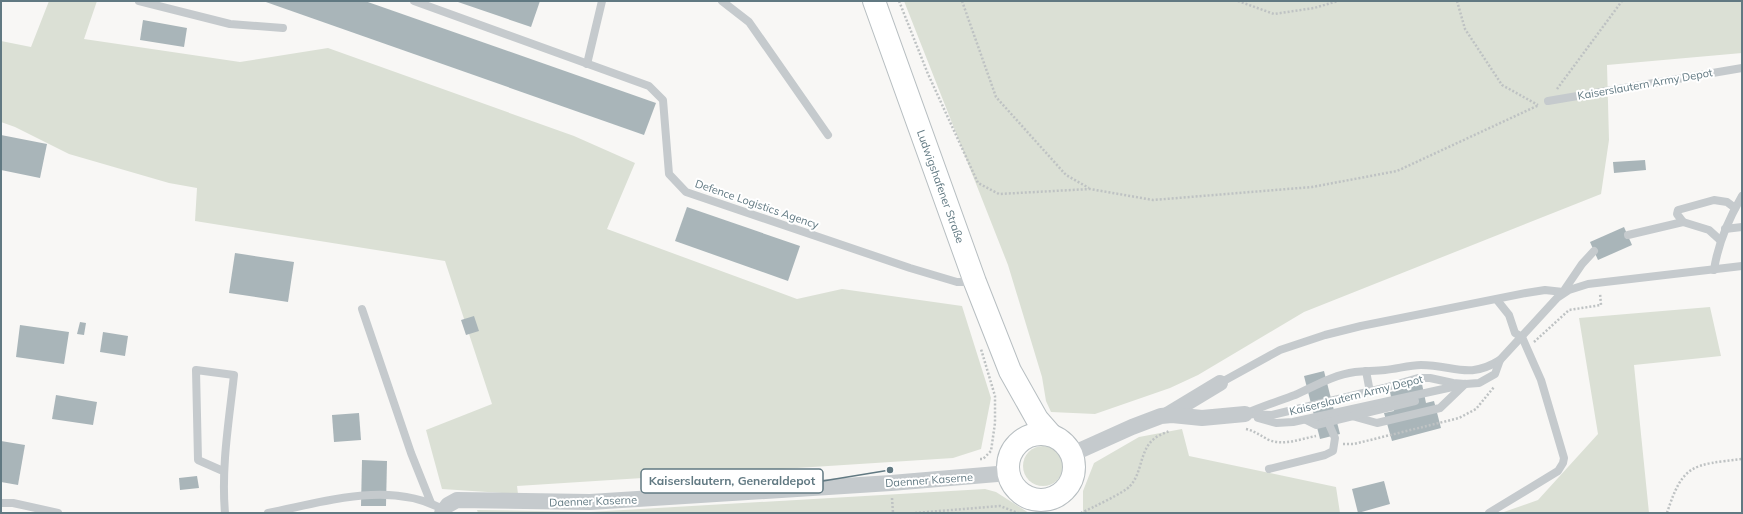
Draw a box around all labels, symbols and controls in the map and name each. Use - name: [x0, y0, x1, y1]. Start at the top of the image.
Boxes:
- street label: Kaiserslautern Army Depot: [1576, 65, 1714, 103]
- street label: Ludwigshafener Straße: [914, 128, 967, 245]
- street label: Defence Logistics Agency: [693, 176, 821, 232]
- street label: Kaiserslautern Army Depot: [1288, 372, 1424, 418]
- callout: Kaiserslautern, Generaldepot: [641, 469, 823, 493]
- street label: Daenner Kaserne: [885, 470, 973, 490]
- text: Kaiserslautern, Generaldepot: [649, 473, 816, 488]
- street label: Daenner Kaserne: [549, 492, 637, 510]

